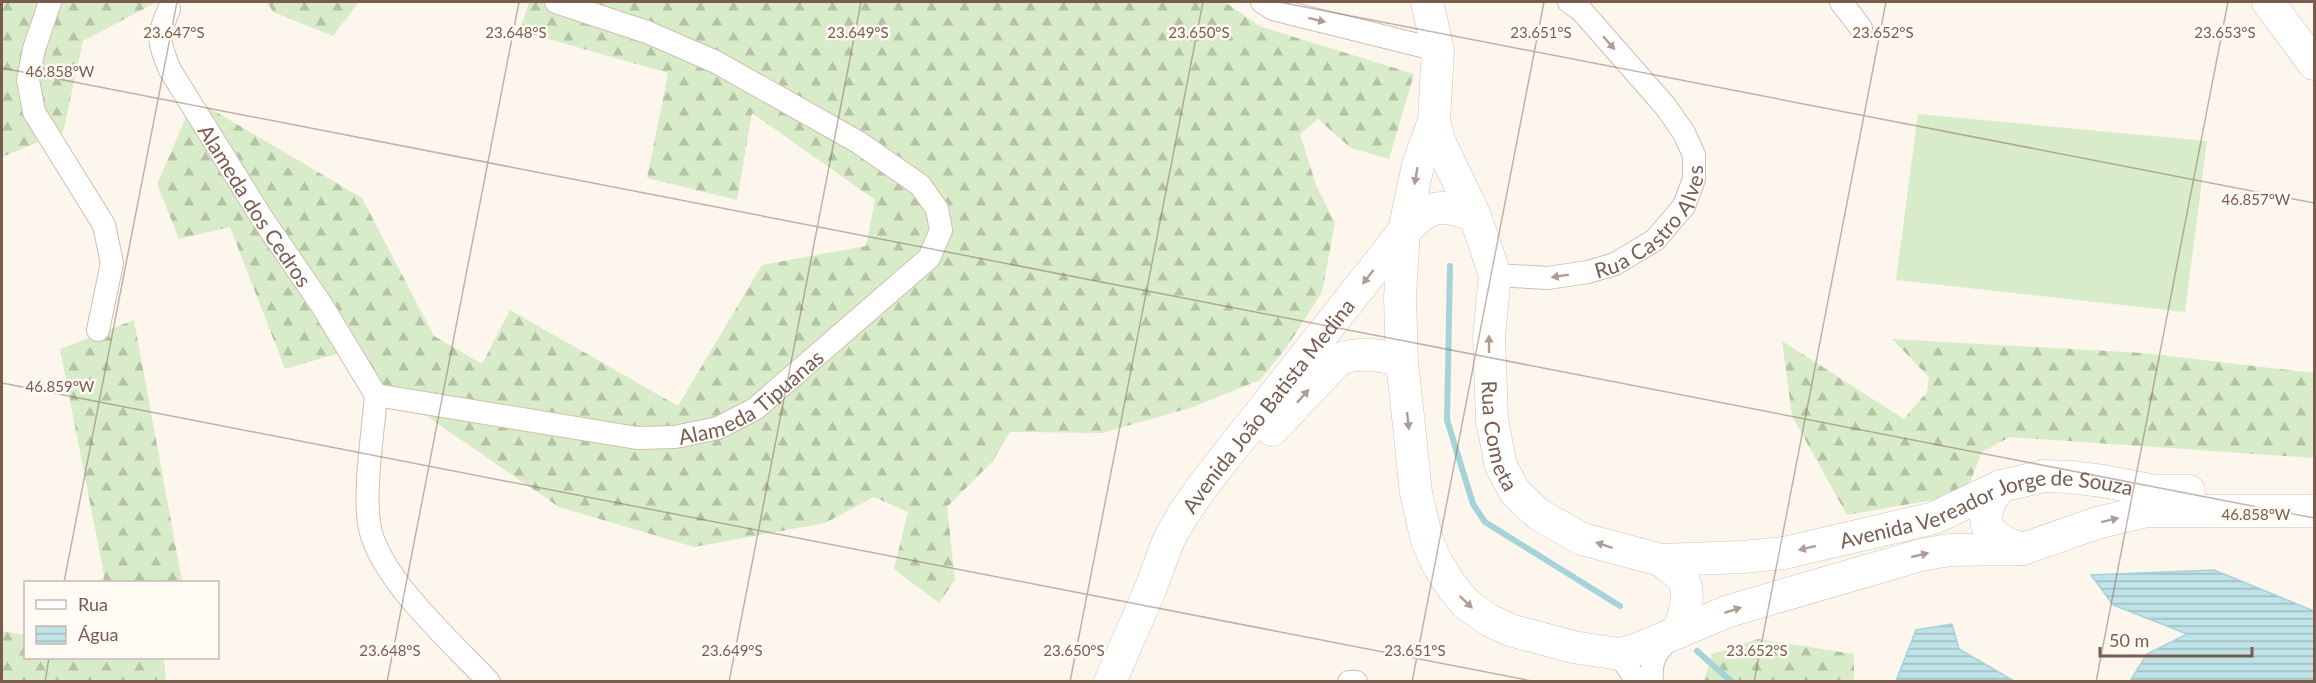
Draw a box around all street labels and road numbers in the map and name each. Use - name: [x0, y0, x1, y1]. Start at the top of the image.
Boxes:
- street label: Alameda dos Cedros: [194, 119, 318, 291]
- street label: Rua Castro Alves: [1591, 165, 1707, 282]
- street label: Avenida João Batista Medina: [1176, 293, 1359, 517]
- street label: Alameda Tipuanas: [676, 344, 828, 449]
- street label: Rua Cometa: [1478, 380, 1524, 495]
- street label: Avenida Vereador Jorge de Souza: [1837, 464, 2135, 552]

